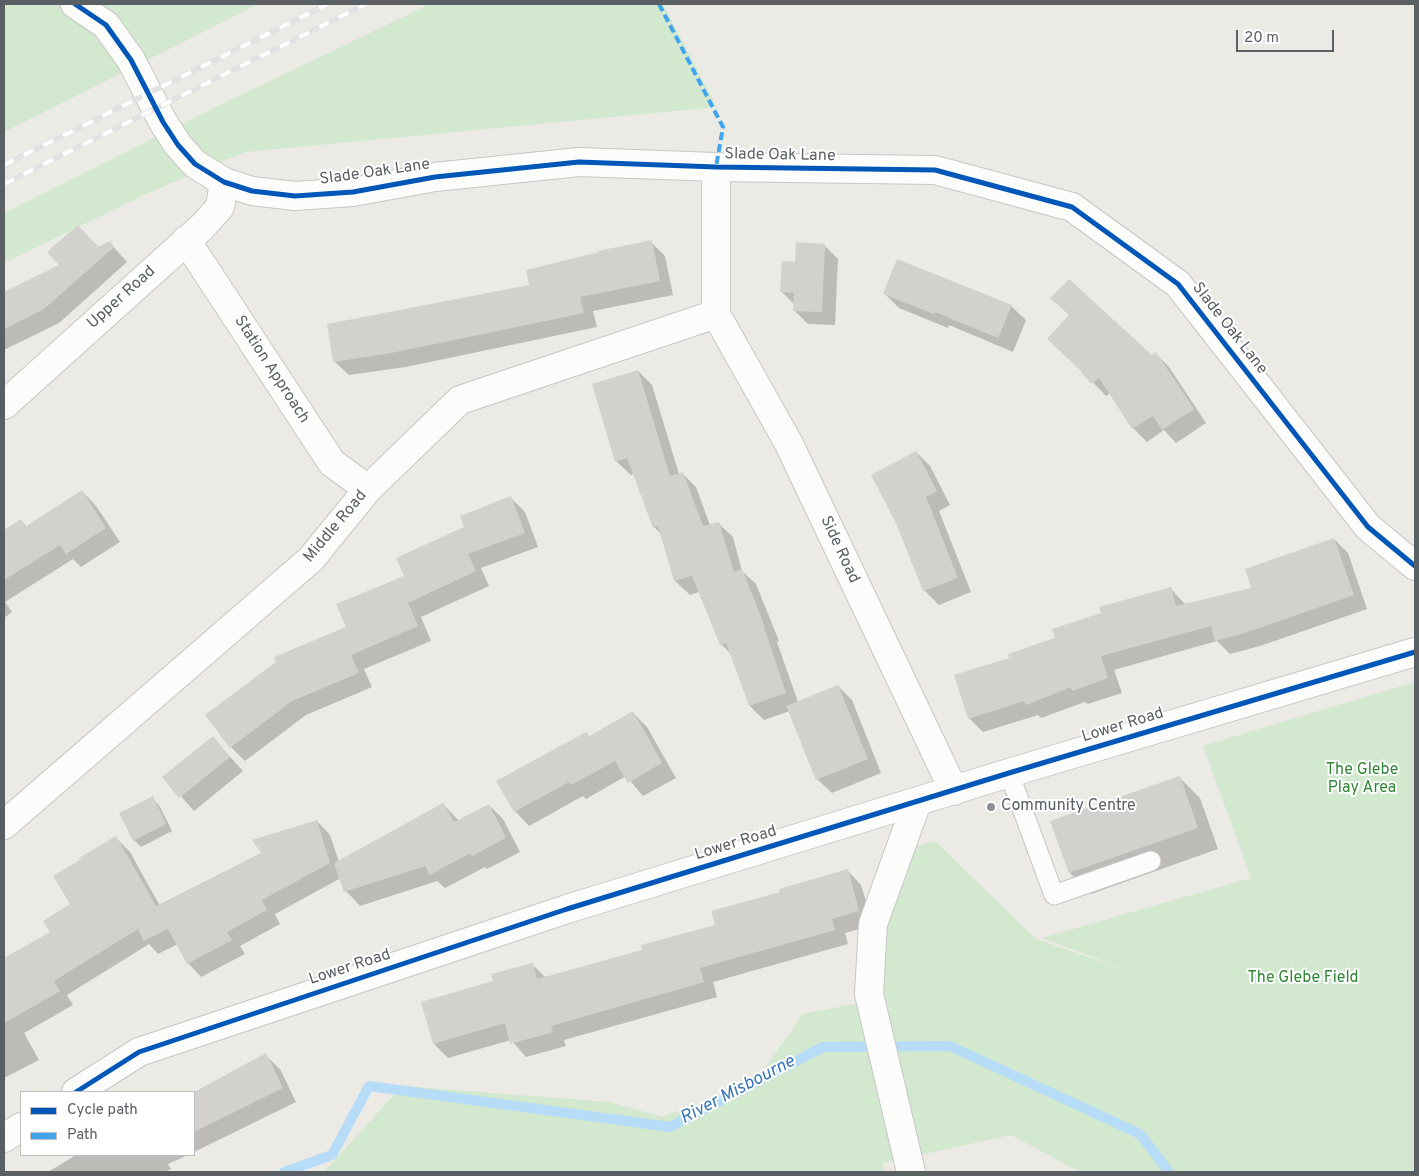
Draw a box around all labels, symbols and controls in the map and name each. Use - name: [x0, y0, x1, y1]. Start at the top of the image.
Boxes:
- scale bar: [1239, 20, 1336, 52]
- text: 20 m: [1244, 29, 1279, 48]
- street label: Slade Oak Lane: [724, 145, 836, 167]
- street label: Slade Oak Lane: [319, 156, 431, 190]
- street label: Upper Road: [84, 262, 160, 334]
- street label: Slade Oak Lane: [1187, 279, 1271, 379]
- street label: Station Approach: [229, 313, 313, 427]
- street label: Middle Road: [300, 487, 372, 567]
- street label: Side Road: [815, 513, 863, 587]
- street label: Lower Road: [1080, 704, 1166, 748]
- park label: The Glebe Play Area: [1326, 761, 1398, 799]
- place label: Community Centre: [1001, 797, 1136, 817]
- marker: Community Centre: [985, 801, 997, 813]
- street label: Lower Road: [693, 822, 779, 866]
- street label: Lower Road: [307, 946, 393, 990]
- park label: The Glebe Field: [1247, 969, 1359, 989]
- water label: River Misbourne: [677, 1052, 799, 1130]
- legend: [20, 1091, 195, 1156]
- text: Cycle path: [67, 1101, 138, 1120]
- text: Path: [67, 1126, 98, 1145]

